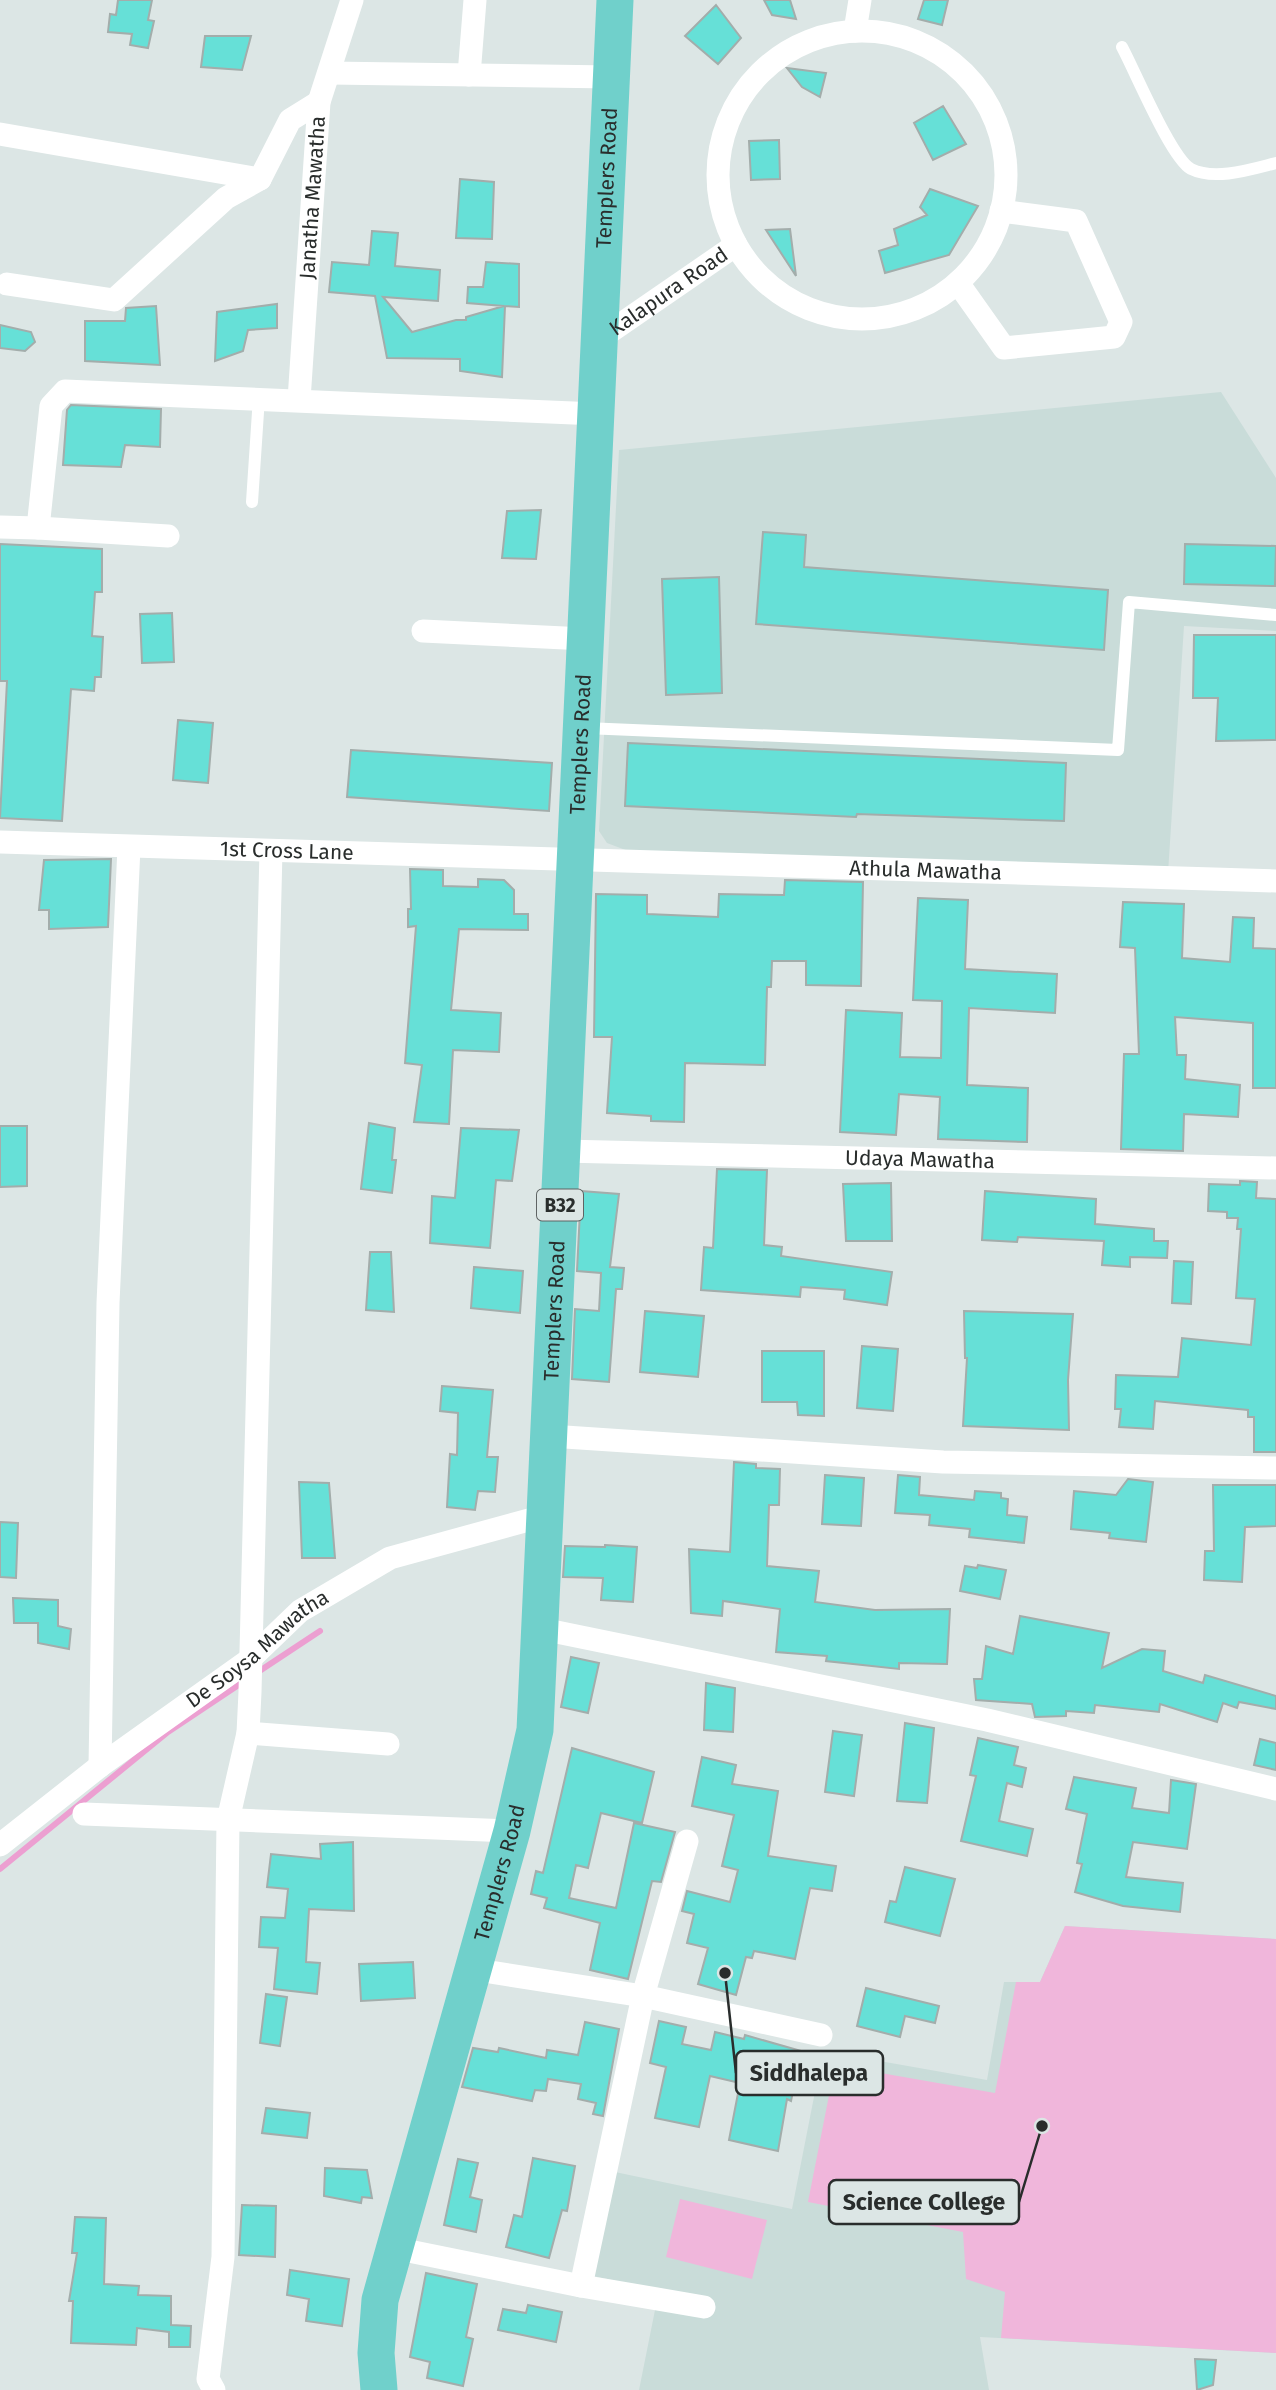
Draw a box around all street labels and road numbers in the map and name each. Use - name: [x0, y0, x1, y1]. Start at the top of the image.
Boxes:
- street label: Templers Road: [591, 107, 623, 249]
- street label: Janatha Mawatha: [294, 115, 331, 280]
- street label: Kalapura Road: [604, 241, 733, 341]
- street label: Templers Road: [564, 673, 597, 815]
- street label: 1st Cross Lane: [220, 836, 354, 866]
- street label: Athula Mawatha: [849, 855, 1002, 886]
- street label: Udaya Mawatha: [845, 1145, 995, 1174]
- road number: B32: [537, 1190, 583, 1220]
- street label: Templers Road: [538, 1240, 571, 1381]
- street label: De Soysa Mawatha: [181, 1584, 333, 1714]
- street label: Templers Road: [469, 1802, 531, 1944]

